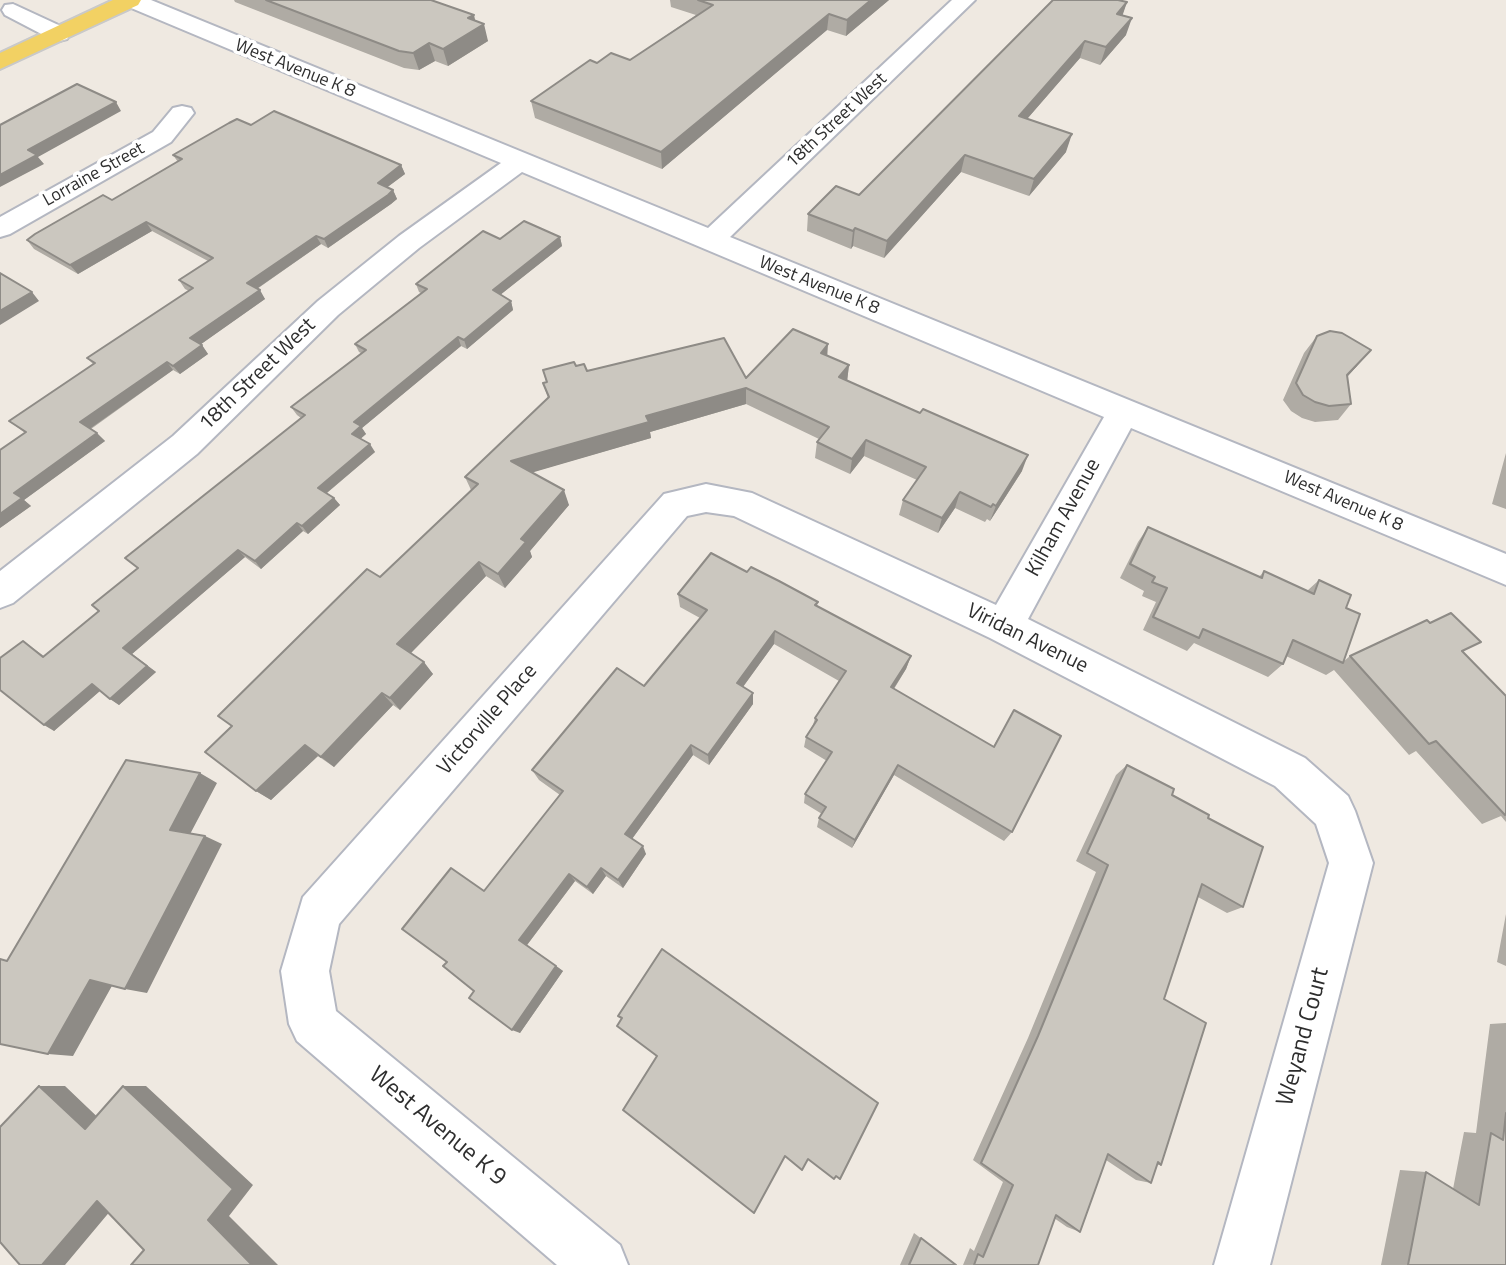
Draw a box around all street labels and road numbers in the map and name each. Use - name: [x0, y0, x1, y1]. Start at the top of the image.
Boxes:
- street label: West Avenue K 8: [232, 35, 358, 103]
- street label: 18th Street West: [782, 69, 892, 173]
- street label: Lorraine Street: [40, 138, 148, 212]
- street label: West Avenue K 8: [756, 252, 882, 320]
- street label: 18th Street West: [195, 313, 321, 437]
- street label: Kilham Avenue: [1021, 455, 1107, 581]
- street label: West Avenue K 8: [1280, 467, 1406, 537]
- street label: Viridan Avenue: [962, 599, 1092, 679]
- street label: Victorville Place: [433, 659, 543, 781]
- street label: Weyand Court: [1272, 965, 1336, 1109]
- street label: West Avenue K 9: [362, 1061, 512, 1193]

